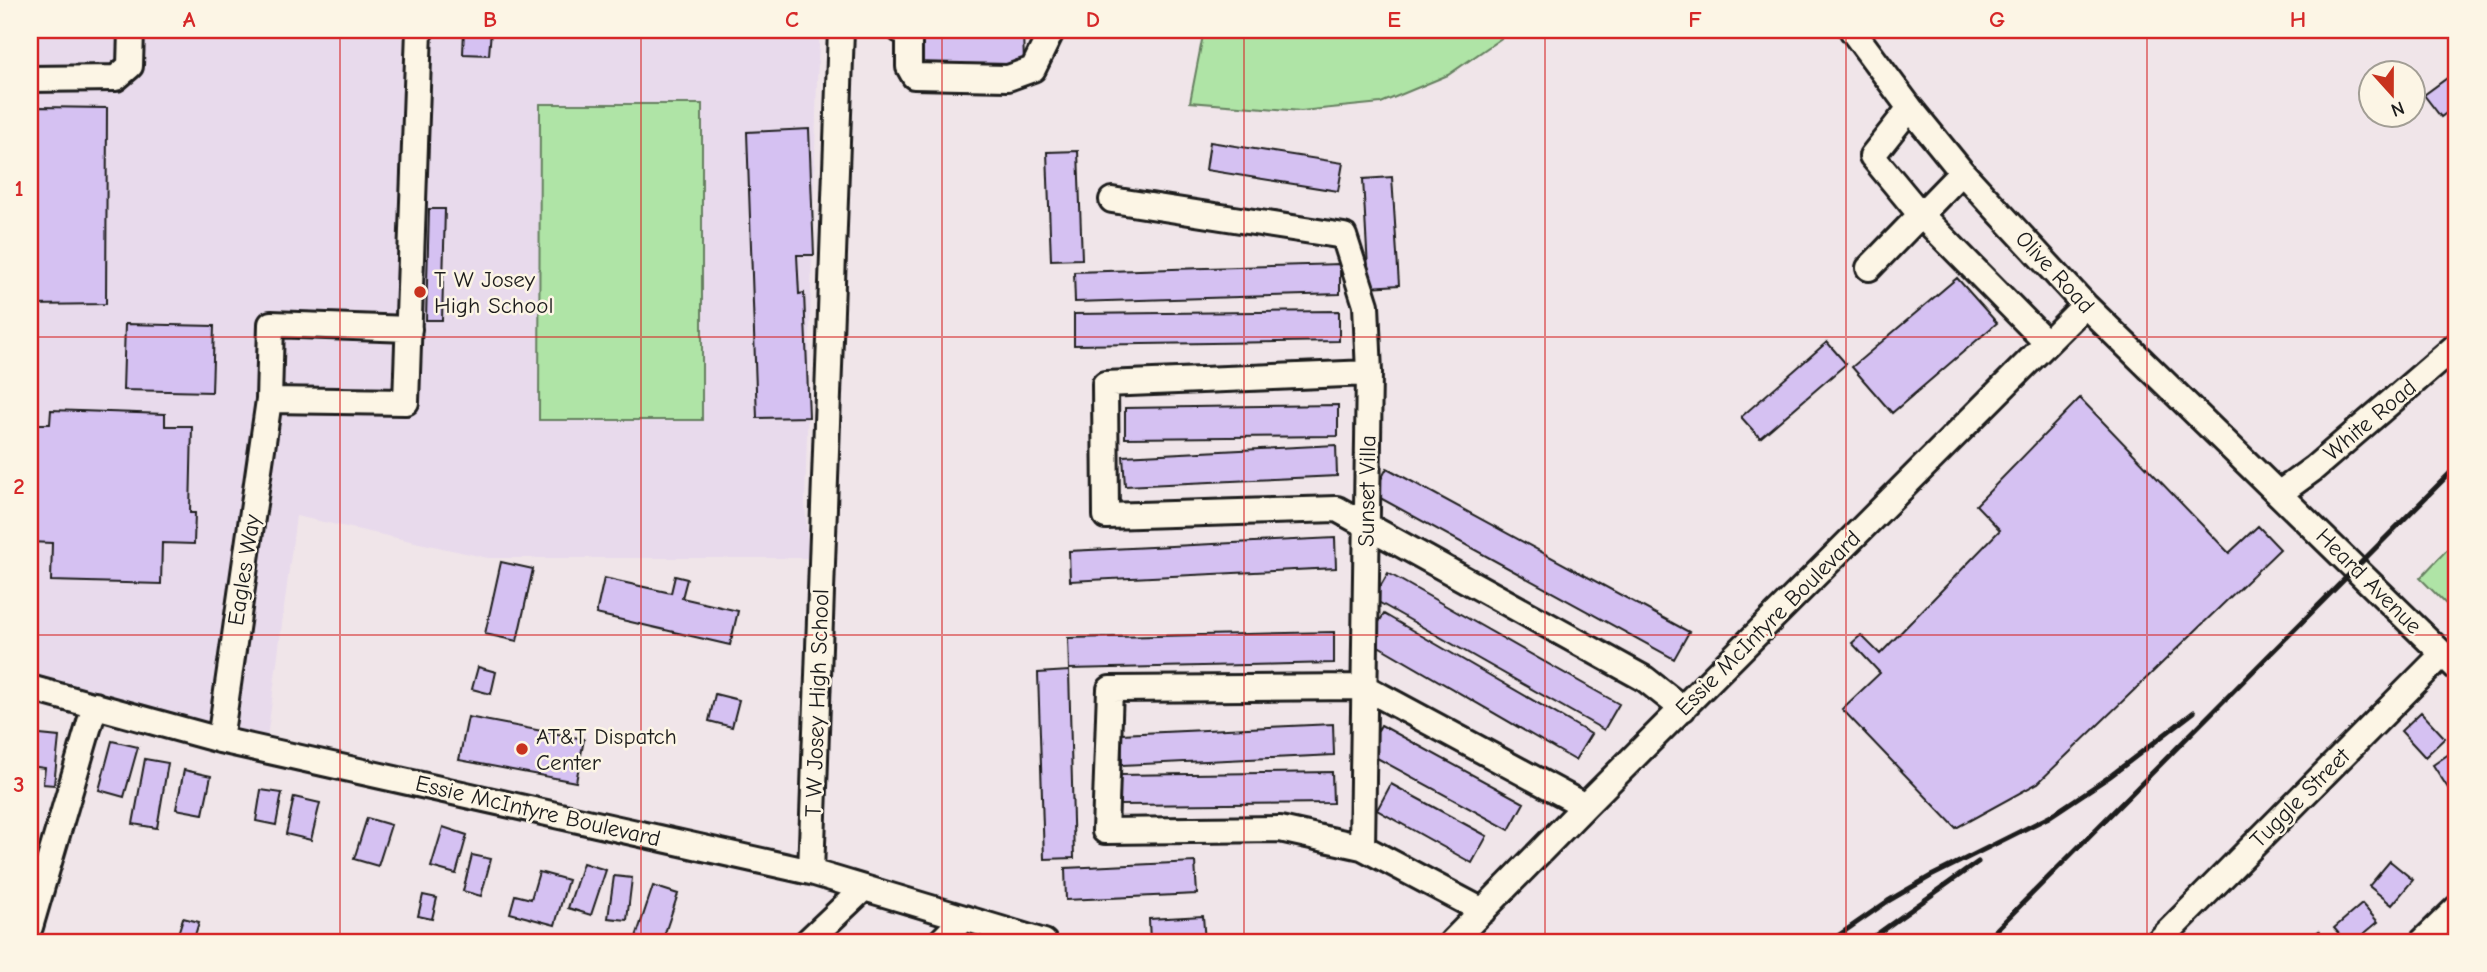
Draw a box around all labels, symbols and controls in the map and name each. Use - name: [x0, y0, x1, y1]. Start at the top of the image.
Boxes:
- text: A: [183, 6, 196, 33]
- text: B: [483, 6, 497, 33]
- text: C: [785, 6, 799, 33]
- text: D: [1086, 6, 1100, 33]
- text: E: [1387, 6, 1401, 33]
- text: F: [1688, 6, 1702, 33]
- text: G: [1989, 6, 2005, 33]
- text: H: [2290, 6, 2306, 33]
- north arrow: [2358, 60, 2428, 130]
- text: N: [2388, 96, 2407, 121]
- text: 1: [14, 175, 24, 202]
- street label: Olive Road: [2010, 225, 2100, 319]
- place label: T W Josey High School: [434, 266, 554, 319]
- marker: T W Josey High School: [412, 284, 428, 300]
- street label: White Road: [2318, 374, 2422, 466]
- street label: Sunset Villa: [1353, 435, 1381, 547]
- text: 2: [13, 473, 25, 500]
- street label: Eagles Way: [222, 512, 266, 628]
- street label: Heard Avenue: [2311, 523, 2427, 639]
- street label: Essie McIntyre Boulevard: [1670, 525, 1866, 721]
- street label: T W Josey High School: [800, 588, 834, 818]
- place label: AT&T Dispatch Center: [536, 723, 677, 776]
- marker: AT&T Dispatch Center: [514, 741, 530, 757]
- street label: Tuggle Street: [2244, 742, 2356, 854]
- street label: Essie McIntyre Boulevard: [413, 770, 663, 852]
- text: 3: [13, 771, 25, 798]

